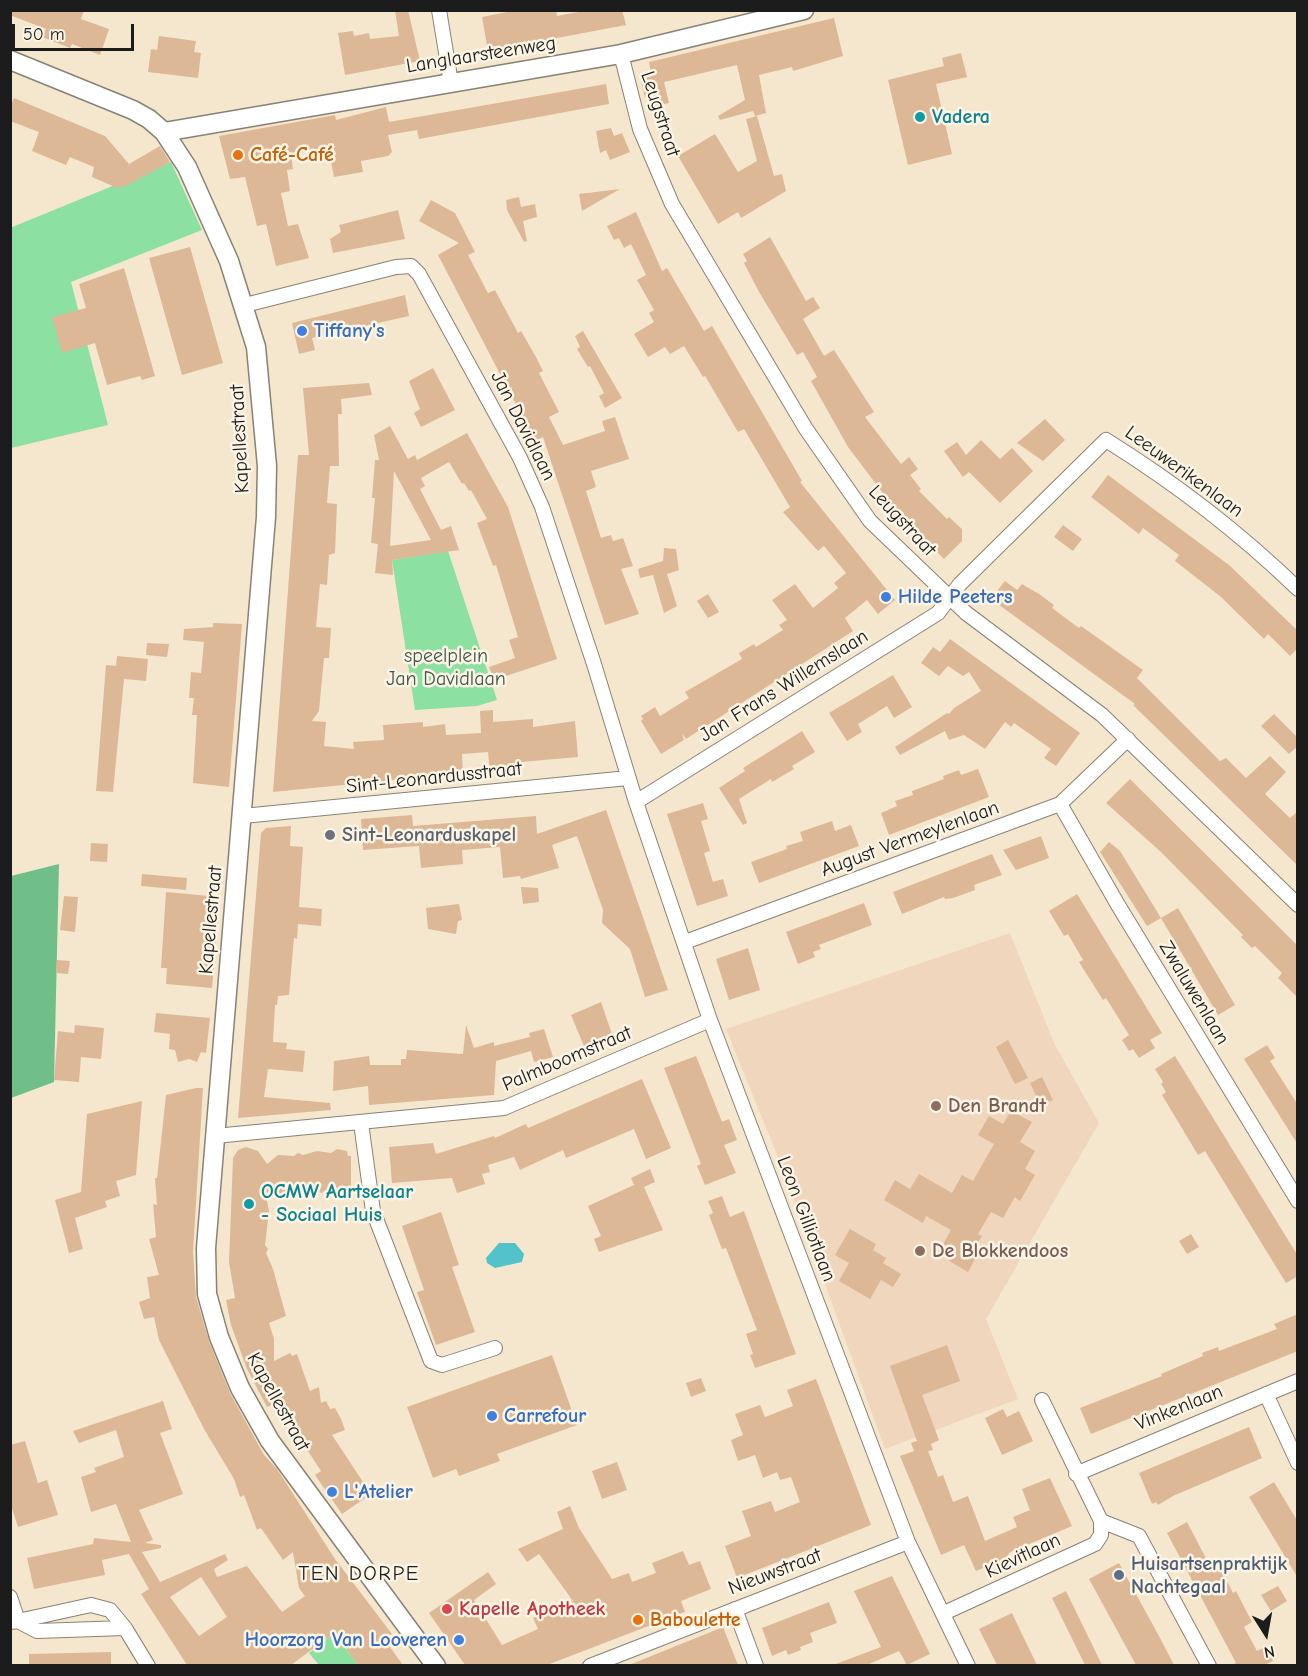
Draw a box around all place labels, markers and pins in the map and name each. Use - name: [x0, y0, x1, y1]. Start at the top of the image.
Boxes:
- place label: Vadera: [932, 105, 990, 129]
- marker: Vadera: [913, 110, 927, 124]
- place label: Café-Café: [250, 143, 334, 167]
- marker: Café-Café: [231, 148, 245, 162]
- place label: Tiffany's: [314, 319, 385, 343]
- marker: Tiffany's: [295, 324, 309, 338]
- place label: Hilde Peeters: [898, 585, 1012, 609]
- marker: Hilde Peeters: [879, 590, 893, 604]
- place label: Sint-Leonarduskapel: [342, 823, 516, 847]
- marker: Sint-Leonarduskapel: [323, 828, 337, 842]
- place label: Den Brandt: [948, 1094, 1046, 1118]
- marker: Den Brandt: [929, 1099, 943, 1113]
- place label: OCMW Aartselaar - Sociaal Huis: [261, 1180, 413, 1227]
- marker: OCMW Aartselaar - Sociaal Huis: [242, 1197, 256, 1211]
- place label: De Blokkendoos: [932, 1239, 1068, 1263]
- marker: De Blokkendoos: [913, 1244, 927, 1258]
- place label: Carrefour: [504, 1404, 586, 1428]
- marker: Carrefour: [485, 1409, 499, 1423]
- place label: L'Atelier: [344, 1480, 413, 1504]
- marker: L'Atelier: [325, 1485, 339, 1499]
- place label: Huisartsenpraktijk Nachtegaal: [1131, 1552, 1287, 1599]
- marker: Huisartsenpraktijk Nachtegaal: [1112, 1568, 1126, 1582]
- place label: Kapelle Apotheek: [459, 1597, 605, 1621]
- marker: Kapelle Apotheek: [440, 1602, 454, 1616]
- place label: Baboulette: [650, 1608, 741, 1632]
- marker: Baboulette: [631, 1613, 645, 1627]
- place label: Hoorzorg Van Looveren: [245, 1628, 447, 1652]
- marker: Hoorzorg Van Looveren: [452, 1633, 466, 1647]

